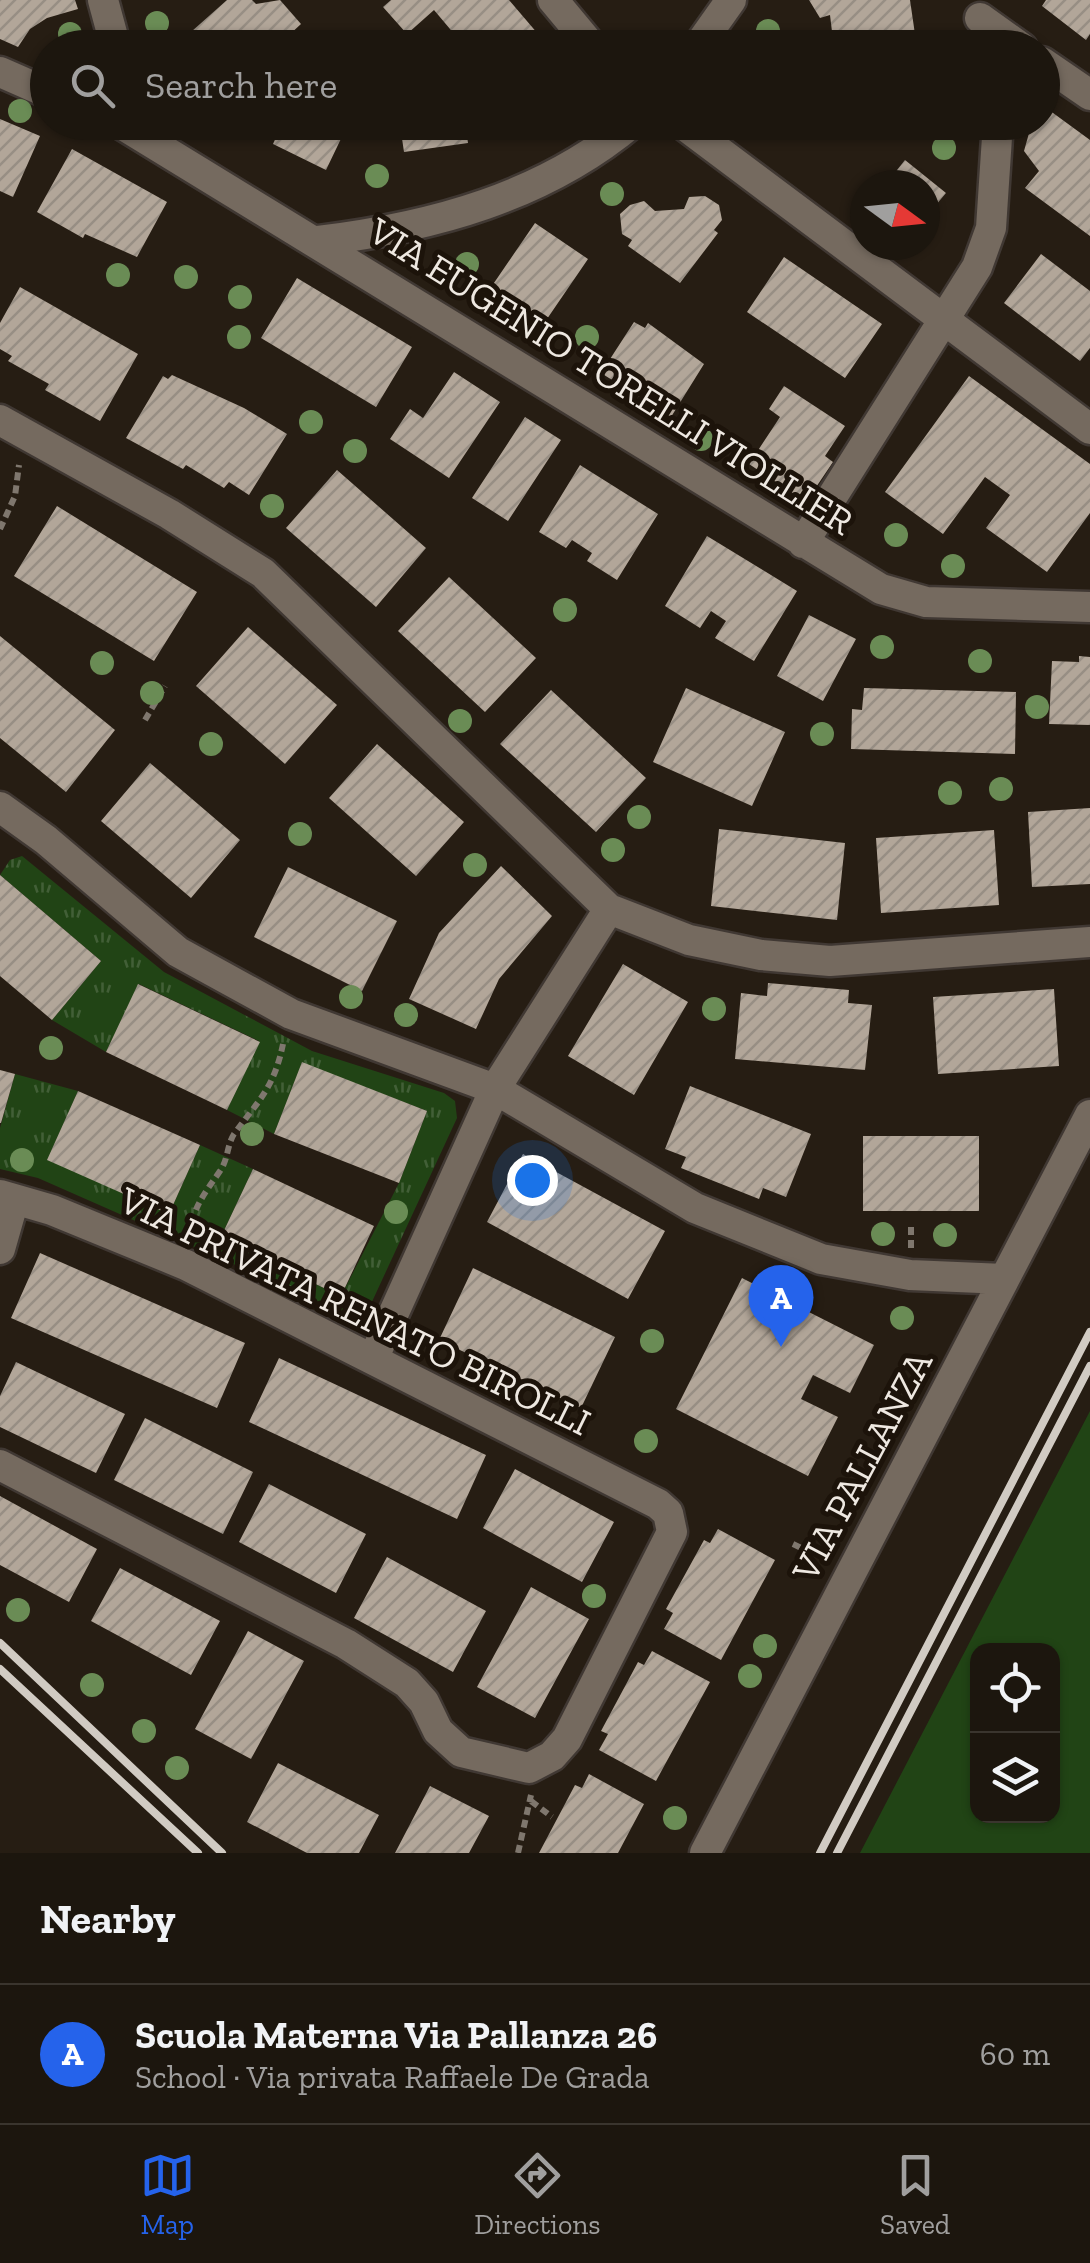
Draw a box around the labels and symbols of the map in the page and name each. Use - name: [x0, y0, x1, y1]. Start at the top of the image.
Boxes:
- north arrow: [850, 170, 940, 260]
- street label: VIA EUGENIO TORELLI VIOLLIER: [359, 207, 862, 545]
- your location: [507, 1155, 558, 1206]
- street label: VIA PRIVATA RENATO BIROLLI: [111, 1176, 598, 1445]
- pin: A: [748, 1264, 814, 1347]
- street label: VIA PALLANZA: [782, 1343, 942, 1590]

